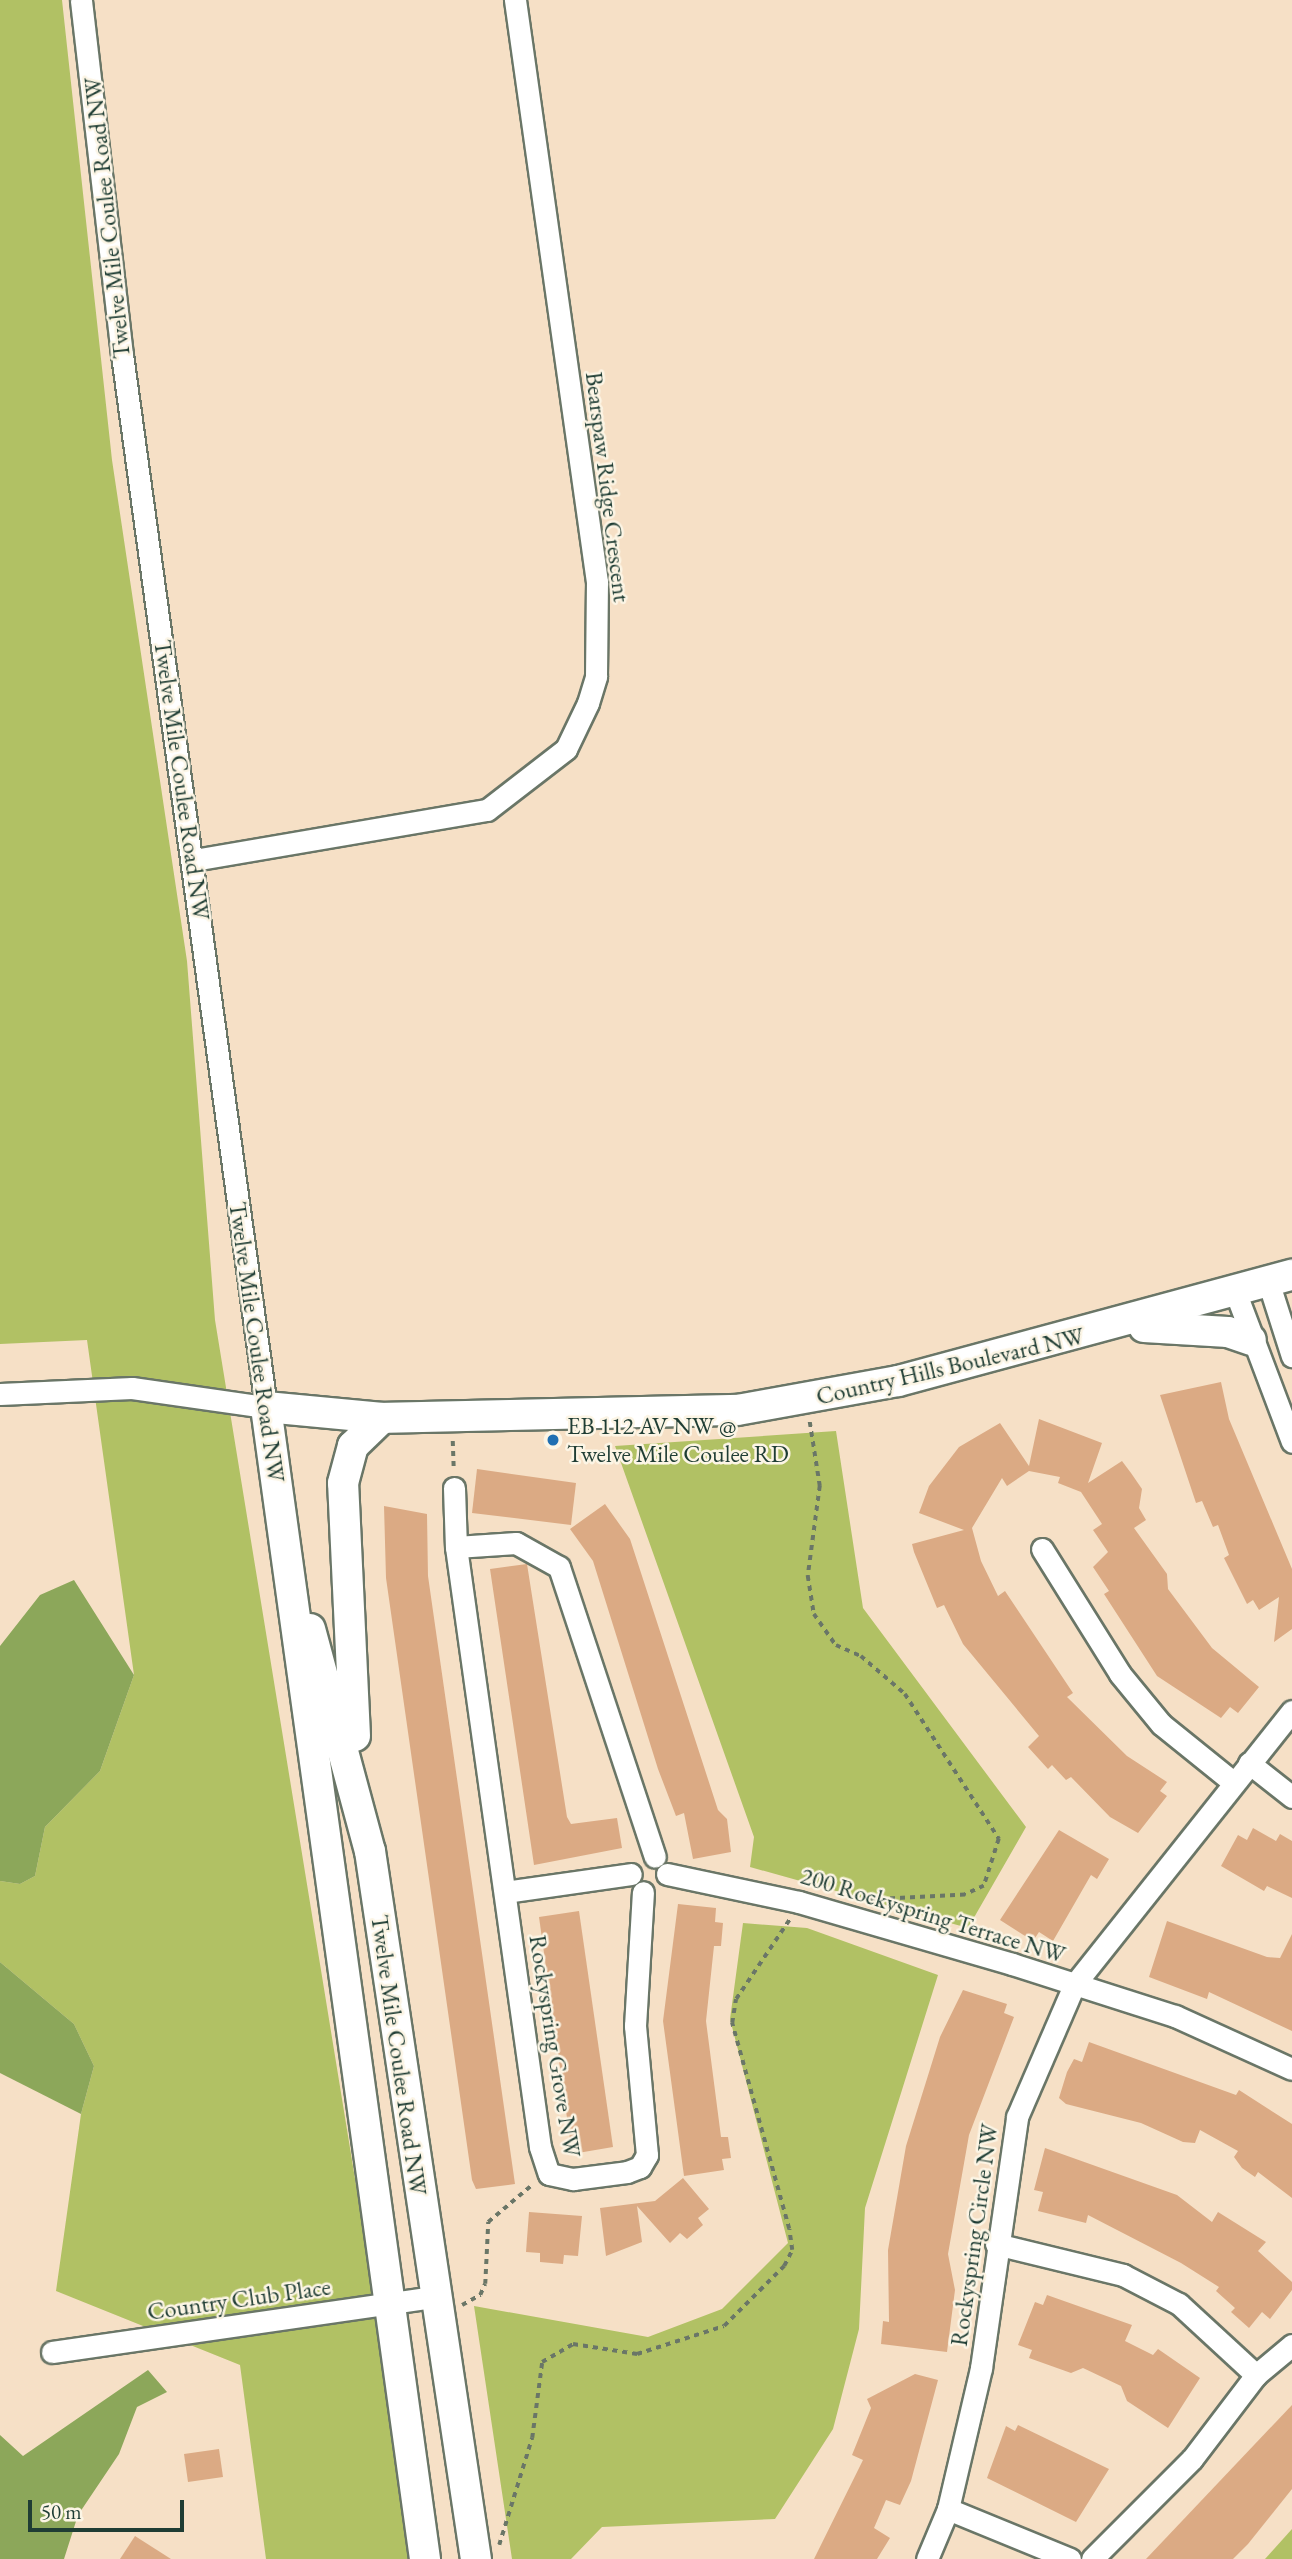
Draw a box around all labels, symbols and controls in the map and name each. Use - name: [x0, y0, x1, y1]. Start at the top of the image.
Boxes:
- street label: Twelve Mile Coulee Road NW: [78, 76, 136, 360]
- street label: Bearspaw Ridge Crescent: [580, 370, 636, 604]
- street label: Twelve Mile Coulee Road NW: [148, 638, 216, 922]
- street label: Twelve Mile Coulee Road NW: [223, 1200, 291, 1484]
- street label: Country Hills Boulevard NW: [813, 1321, 1087, 1411]
- place label: EB 112 AV NW @ Twelve Mile Coulee RD: [567, 1412, 789, 1468]
- marker: EB 112 AV NW @ Twelve Mile Coulee RD: [545, 1432, 561, 1448]
- street label: 200 Rockyspring Terrace NW: [797, 1861, 1069, 1969]
- street label: Twelve Mile Coulee Road NW: [365, 1913, 433, 2197]
- street label: Rockyspring Grove NW: [523, 1933, 587, 2159]
- street label: Rockyspring Circle NW: [944, 2122, 1004, 2348]
- street label: Country Club Place: [145, 2272, 333, 2326]
- scale bar: [32, 2486, 187, 2530]
- text: 50 m: [41, 2498, 82, 2525]

